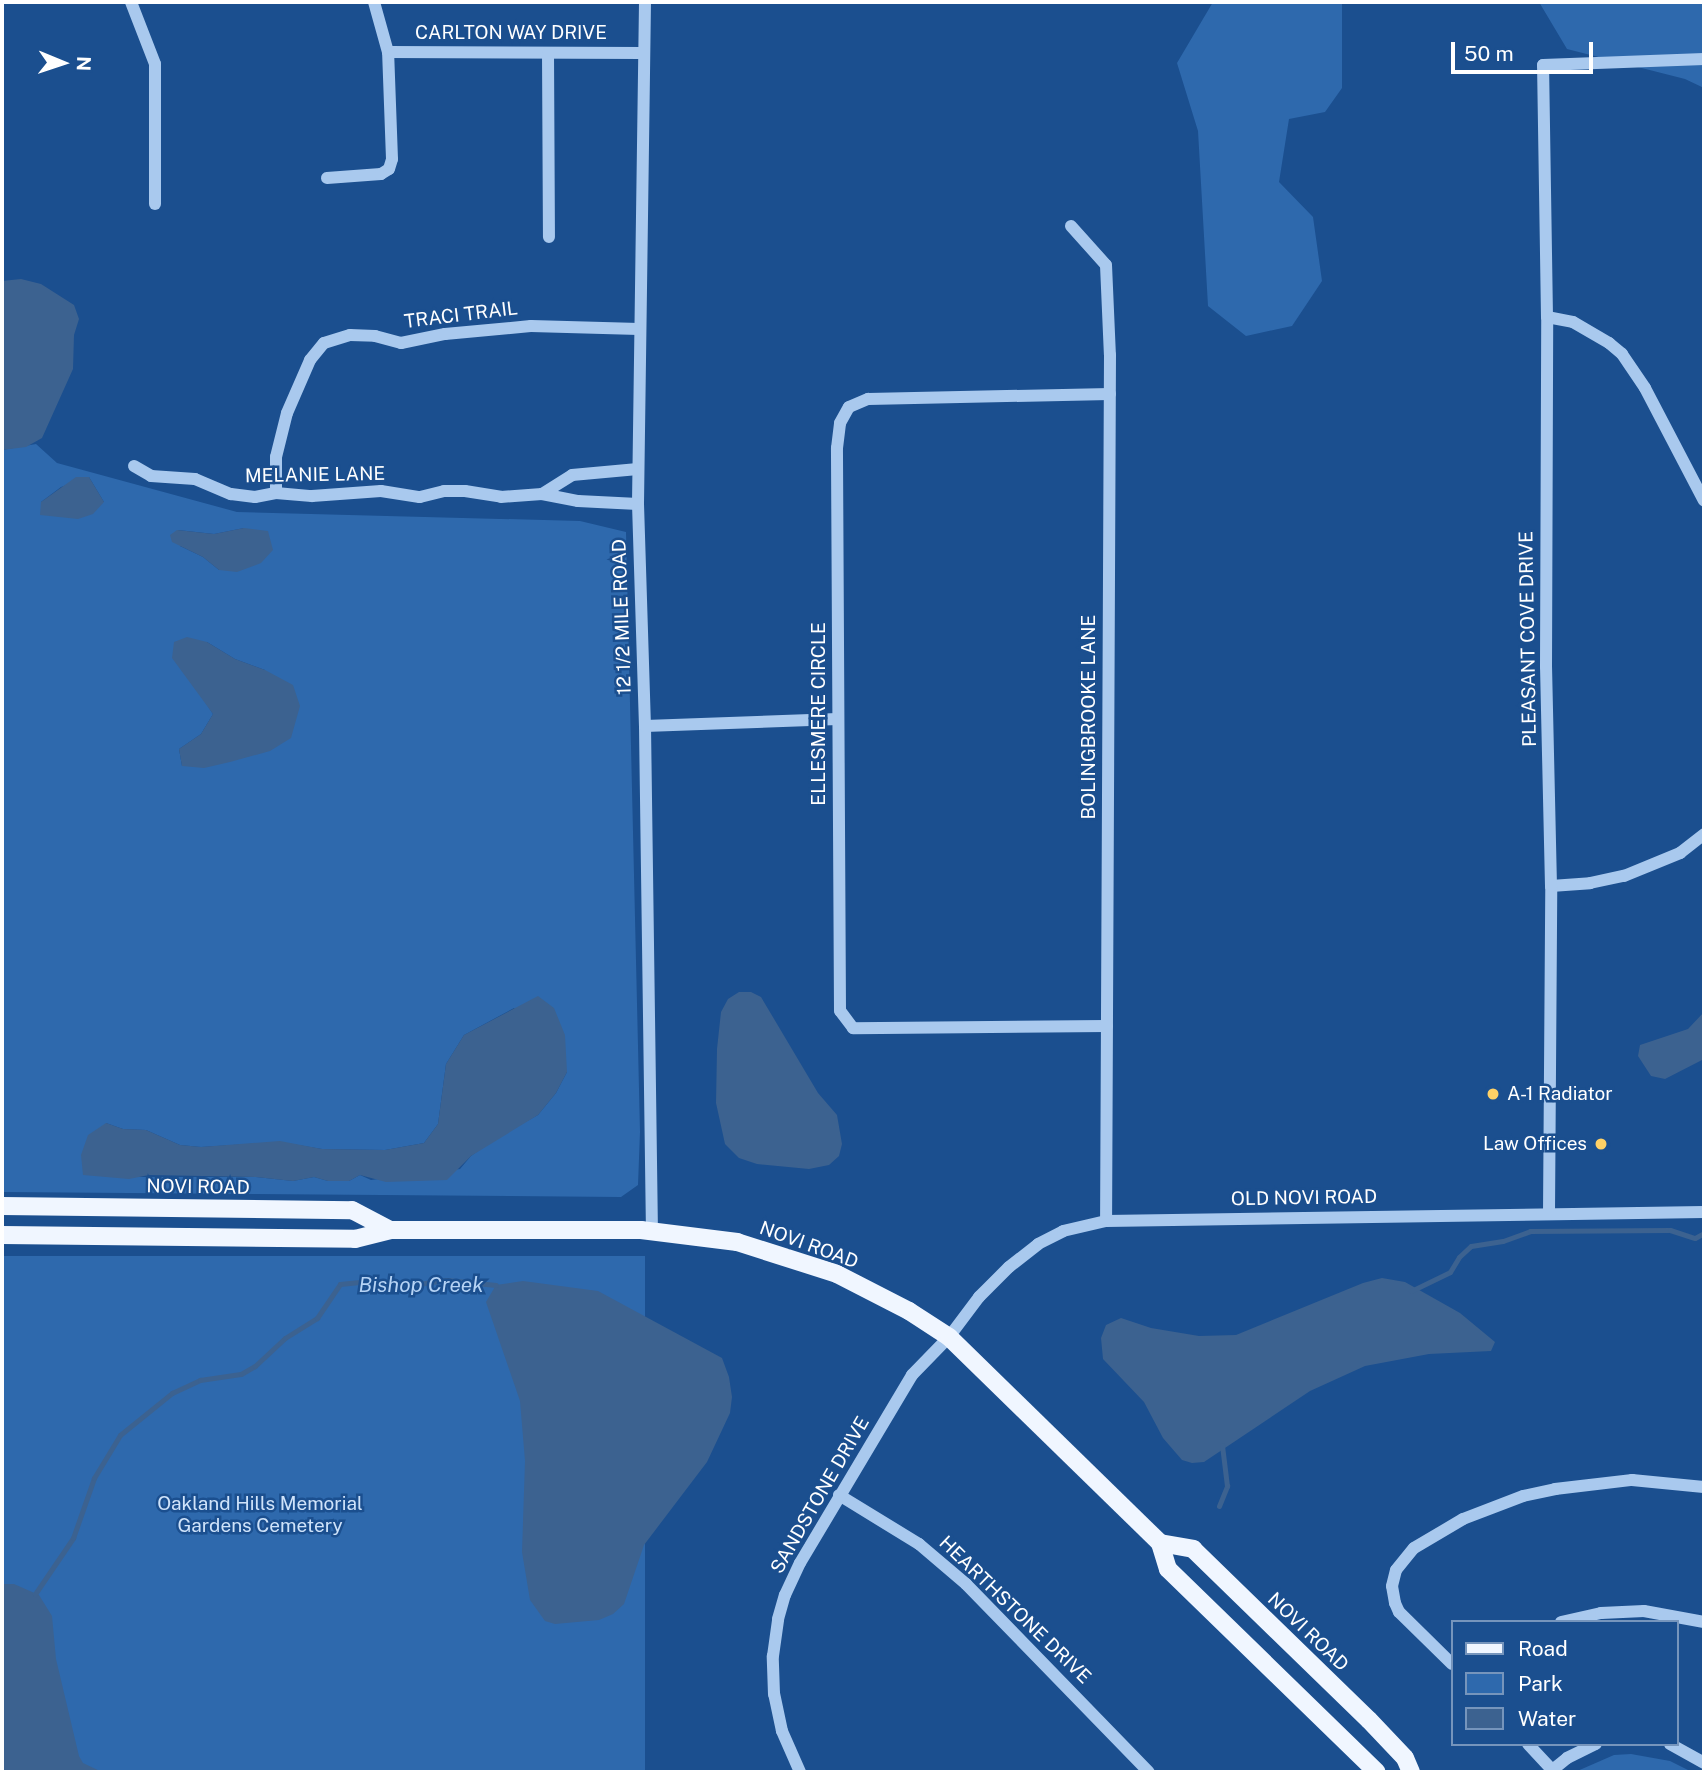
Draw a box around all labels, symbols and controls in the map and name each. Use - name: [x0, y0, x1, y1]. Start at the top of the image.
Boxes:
- street label: CARLTON WAY DRIVE: [415, 22, 607, 44]
- north arrow: [28, 28, 98, 98]
- scale bar: [1454, 28, 1596, 72]
- text: 50 m: [1464, 41, 1514, 66]
- text: N: [73, 56, 95, 72]
- street label: TRACI TRAIL: [403, 297, 519, 333]
- street label: MELANIE LANE: [245, 462, 385, 488]
- street label: PLEASANT COVE DRIVE: [1515, 531, 1541, 747]
- street label: 12 1/2 MILE ROAD: [608, 539, 636, 695]
- street label: BOLINGBROOKE LANE: [1078, 615, 1100, 819]
- street label: ELLESMERE CIRCLE: [808, 622, 830, 806]
- place label: A-1 Radiator: [1507, 1083, 1613, 1105]
- marker: A-1 Radiator: [1485, 1086, 1501, 1102]
- place label: Law Offices: [1483, 1133, 1587, 1155]
- marker: Law Offices: [1593, 1136, 1609, 1152]
- street label: NOVI ROAD: [146, 1175, 250, 1199]
- street label: OLD NOVI ROAD: [1231, 1185, 1377, 1211]
- street label: NOVI ROAD: [757, 1217, 861, 1273]
- water label: Bishop Creek: [358, 1272, 484, 1298]
- street label: SANDSTONE DRIVE: [766, 1412, 874, 1578]
- park label: Oakland Hills Memorial Gardens Cemetery: [157, 1493, 363, 1537]
- street label: HEARTHSTONE DRIVE: [934, 1531, 1096, 1689]
- street label: NOVI ROAD: [1263, 1588, 1353, 1676]
- legend: [1450, 1620, 1678, 1746]
- text: Road: [1518, 1636, 1568, 1661]
- text: Park: [1518, 1671, 1563, 1696]
- text: Water: [1518, 1706, 1576, 1731]

